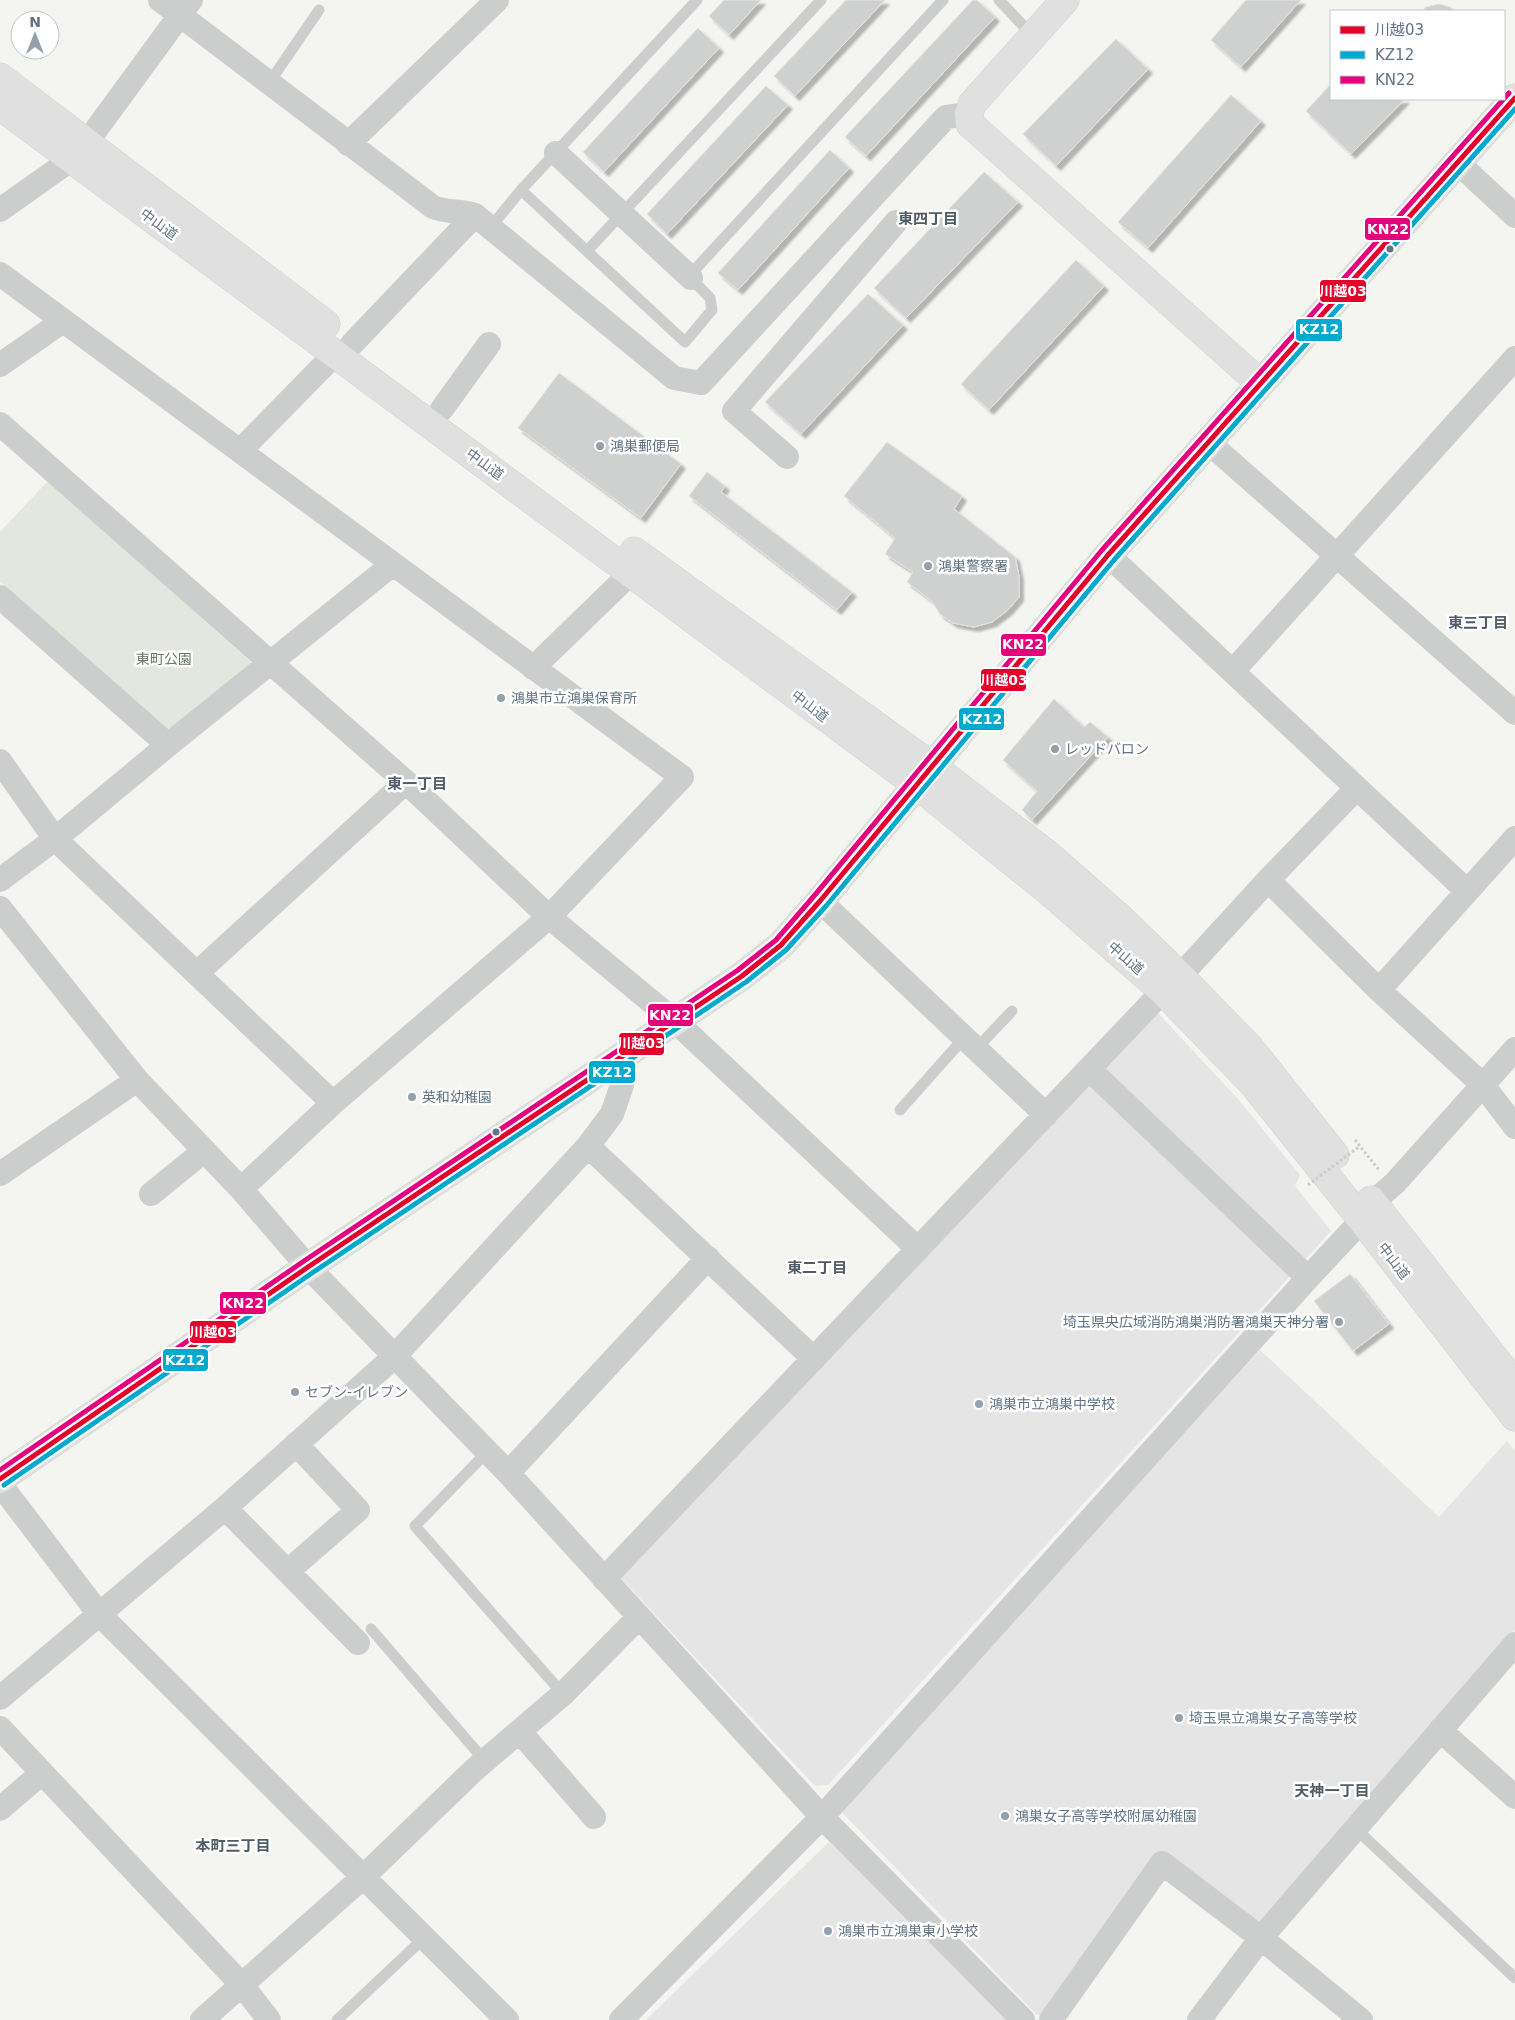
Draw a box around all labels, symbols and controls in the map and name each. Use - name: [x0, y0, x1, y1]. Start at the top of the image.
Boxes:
- north arrow: [10, 10, 60, 60]
- legend: [1330, 10, 1505, 100]
- text: N: [29, 14, 41, 30]
- text: 川越03: [1375, 21, 1424, 39]
- text: KZ12: [1375, 46, 1414, 64]
- text: KN22: [1375, 71, 1415, 89]
- street label: 中山道: [137, 205, 181, 243]
- district label: 東四丁目: [898, 210, 958, 228]
- line badge: KN22: [1364, 217, 1411, 241]
- text: KN22: [1367, 221, 1409, 237]
- unlabelled marker: [1385, 244, 1395, 254]
- line badge: 川越03: [1319, 279, 1367, 303]
- text: 川越03: [1319, 283, 1367, 299]
- line badge: KZ12: [1295, 318, 1343, 342]
- text: KZ12: [1299, 321, 1339, 337]
- place label: 鴻巣郵便局: [610, 438, 680, 454]
- marker: 鴻巣郵便局: [594, 440, 606, 452]
- street label: 中山道: [463, 445, 507, 483]
- place label: 鴻巣警察署: [938, 558, 1008, 574]
- marker: 鴻巣警察署: [922, 560, 934, 572]
- district label: 東三丁目: [1448, 614, 1508, 632]
- line badge: KN22: [1000, 633, 1047, 657]
- text: KN22: [1002, 636, 1044, 652]
- park label: 東町公園: [136, 651, 192, 667]
- line badge: 川越03: [980, 668, 1027, 692]
- text: 川越03: [980, 672, 1028, 688]
- street label: 中山道: [788, 687, 832, 725]
- place label: 鴻巣市立鴻巣保育所: [511, 690, 637, 706]
- marker: 鴻巣市立鴻巣保育所: [495, 692, 507, 704]
- line badge: KZ12: [958, 707, 1005, 731]
- text: KZ12: [962, 711, 1002, 727]
- place label: レッドバロン: [1065, 741, 1149, 757]
- marker: レッドバロン: [1049, 743, 1061, 755]
- district label: 東一丁目: [387, 775, 447, 793]
- street label: 中山道: [1105, 938, 1147, 978]
- line badge: KN22: [647, 1003, 694, 1027]
- text: KN22: [649, 1007, 691, 1023]
- line badge: 川越03: [618, 1032, 665, 1056]
- text: 川越03: [617, 1035, 665, 1051]
- line badge: KZ12: [588, 1060, 636, 1084]
- text: KZ12: [592, 1064, 632, 1080]
- place label: 英和幼稚園: [422, 1089, 492, 1105]
- marker: 英和幼稚園: [406, 1091, 418, 1103]
- unlabelled marker: [491, 1127, 501, 1137]
- street label: 中山道: [1375, 1240, 1413, 1282]
- district label: 東二丁目: [787, 1259, 847, 1277]
- line badge: KN22: [219, 1291, 267, 1315]
- text: KN22: [222, 1295, 264, 1311]
- place label: 埼玉県央広域消防鴻巣消防署鴻巣天神分署: [1063, 1314, 1329, 1330]
- marker: 埼玉県央広域消防鴻巣消防署鴻巣天神分署: [1333, 1316, 1345, 1328]
- line badge: 川越03: [189, 1320, 237, 1344]
- text: 川越03: [189, 1324, 237, 1340]
- line badge: KZ12: [162, 1348, 209, 1372]
- text: KZ12: [165, 1352, 205, 1368]
- place label: セブン-イレブン: [305, 1384, 408, 1400]
- marker: セブン-イレブン: [289, 1386, 301, 1398]
- place label: 鴻巣市立鴻巣中学校: [989, 1396, 1115, 1412]
- marker: 鴻巣市立鴻巣中学校: [973, 1398, 985, 1410]
- place label: 埼玉県立鴻巣女子高等学校: [1189, 1710, 1357, 1726]
- marker: 埼玉県立鴻巣女子高等学校: [1173, 1712, 1185, 1724]
- district label: 天神一丁目: [1294, 1782, 1370, 1800]
- place label: 鴻巣女子高等学校附属幼稚園: [1015, 1808, 1197, 1824]
- marker: 鴻巣女子高等学校附属幼稚園: [999, 1810, 1011, 1822]
- district label: 本町三丁目: [195, 1837, 271, 1855]
- place label: 鴻巣市立鴻巣東小学校: [838, 1923, 978, 1939]
- marker: 鴻巣市立鴻巣東小学校: [822, 1925, 834, 1937]

